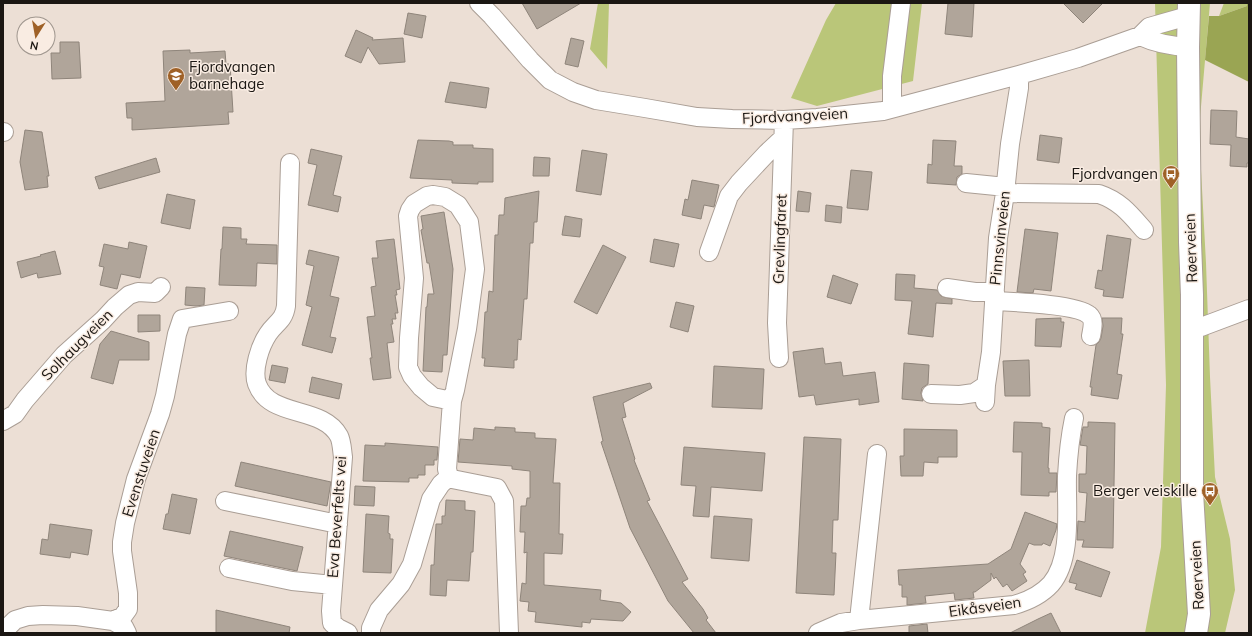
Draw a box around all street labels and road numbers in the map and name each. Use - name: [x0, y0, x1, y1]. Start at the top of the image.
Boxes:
- street label: Fjordvangveien: [741, 103, 848, 128]
- street label: Pinnsvinveien: [985, 190, 1014, 286]
- street label: Grevlingfaret: [768, 194, 791, 284]
- street label: Røerveien: [1180, 213, 1201, 283]
- street label: Solhaugveien: [37, 305, 116, 384]
- street label: Evenstuveien: [117, 426, 164, 519]
- street label: Eva Beverfelts vei: [323, 455, 350, 579]
- street label: Røerveien: [1185, 540, 1208, 610]
- street label: Eikåsveien: [947, 592, 1022, 621]

